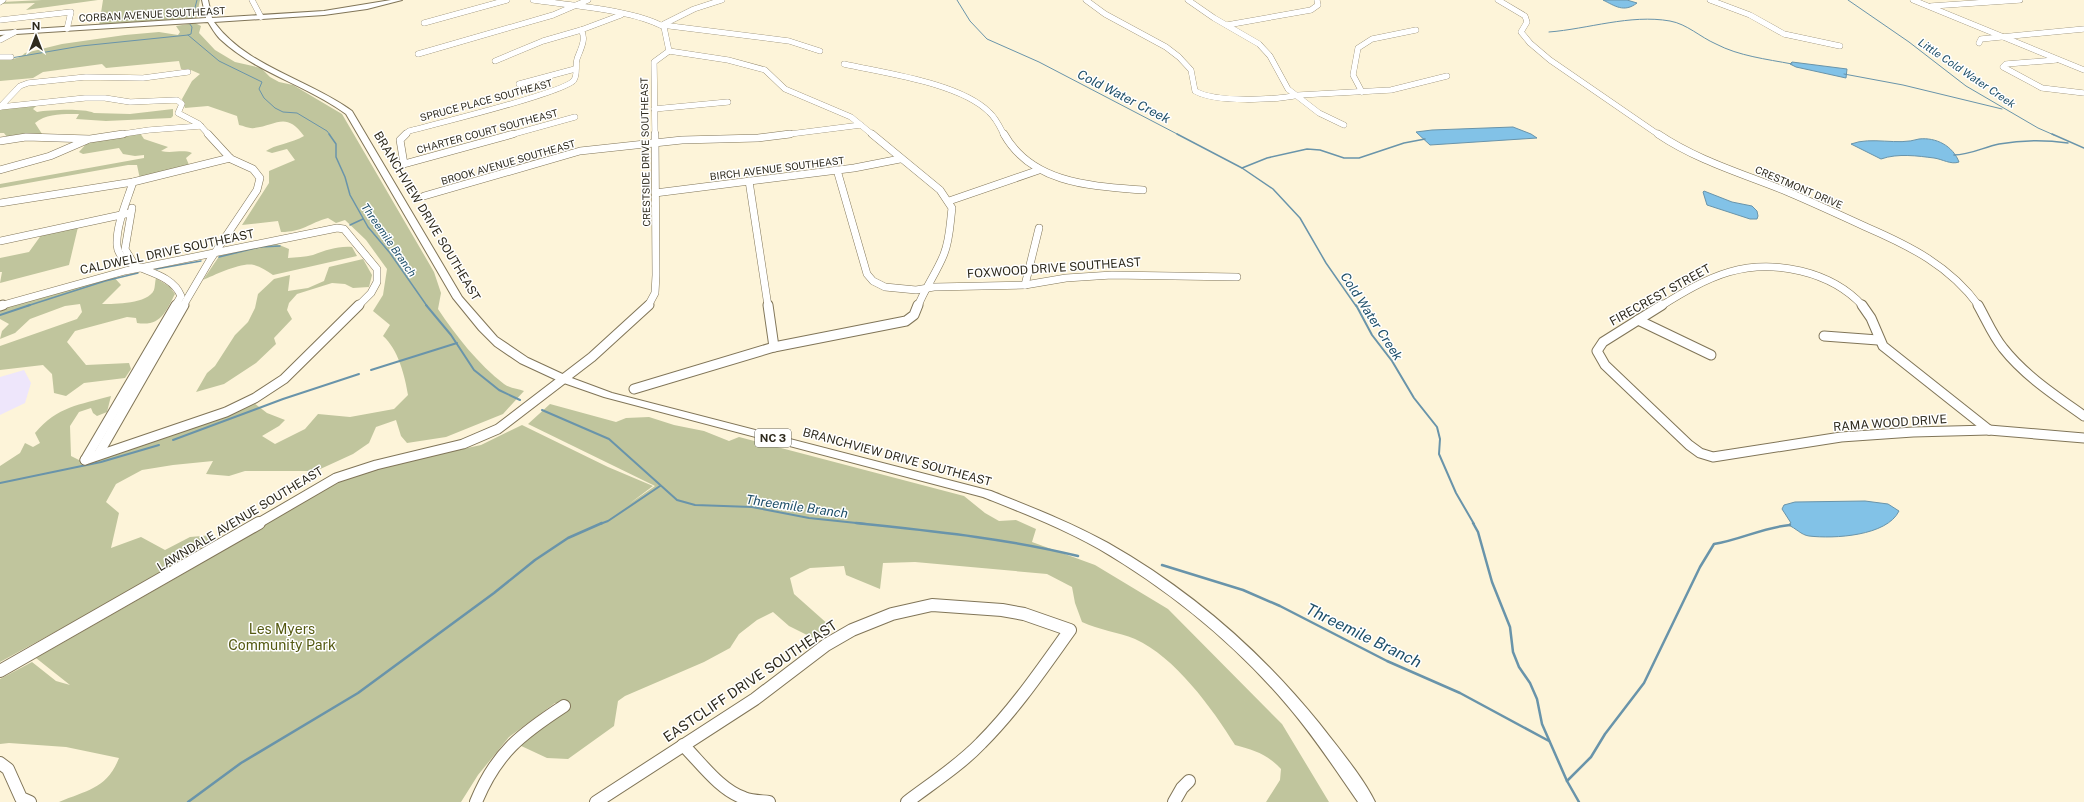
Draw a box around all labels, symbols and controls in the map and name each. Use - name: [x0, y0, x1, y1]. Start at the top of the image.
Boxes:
- street label: CORBAN AVENUE SOUTHEAST: [78, 4, 226, 24]
- north arrow: [16, 16, 56, 56]
- text: N: [32, 20, 40, 32]
- water label: Little Cold Water Creek: [1916, 36, 2018, 110]
- water label: Cold Water Creek: [1075, 67, 1173, 126]
- street label: SPRUCE PLACE SOUTHEAST: [418, 77, 554, 123]
- street label: CRESTSIDE DRIVE SOUTHEAST: [638, 77, 652, 227]
- street label: CHARTER COURT SOUTHEAST: [415, 106, 559, 156]
- street label: BRANCHVIEW DRIVE SOUTHEAST: [371, 129, 483, 303]
- street label: BROOK AVENUE SOUTHEAST: [439, 137, 577, 187]
- street label: BIRCH AVENUE SOUTHEAST: [709, 154, 845, 182]
- street label: CRESTMONT DRIVE: [1753, 163, 1845, 211]
- water label: Threemile Branch: [359, 201, 419, 279]
- street label: CALDWELL DRIVE SOUTHEAST: [79, 227, 255, 277]
- street label: FOXWOOD DRIVE SOUTHEAST: [967, 255, 1141, 281]
- street label: FIRECREST STREET: [1607, 261, 1713, 329]
- water label: Cold Water Creek: [1338, 269, 1406, 363]
- street label: RAMA WOOD DRIVE: [1833, 412, 1947, 434]
- street label: BRANCHVIEW DRIVE SOUTHEAST: [801, 425, 993, 489]
- road number: NC 3: [755, 429, 791, 447]
- street label: LAWNDALE AVENUE SOUTHEAST: [155, 464, 325, 574]
- water label: Threemile Branch: [745, 492, 849, 521]
- water label: Threemile Branch: [1303, 599, 1425, 672]
- street label: EASTCLIFF DRIVE SOUTHEAST: [660, 617, 840, 745]
- park label: Les Myers Community Park: [228, 621, 336, 653]

